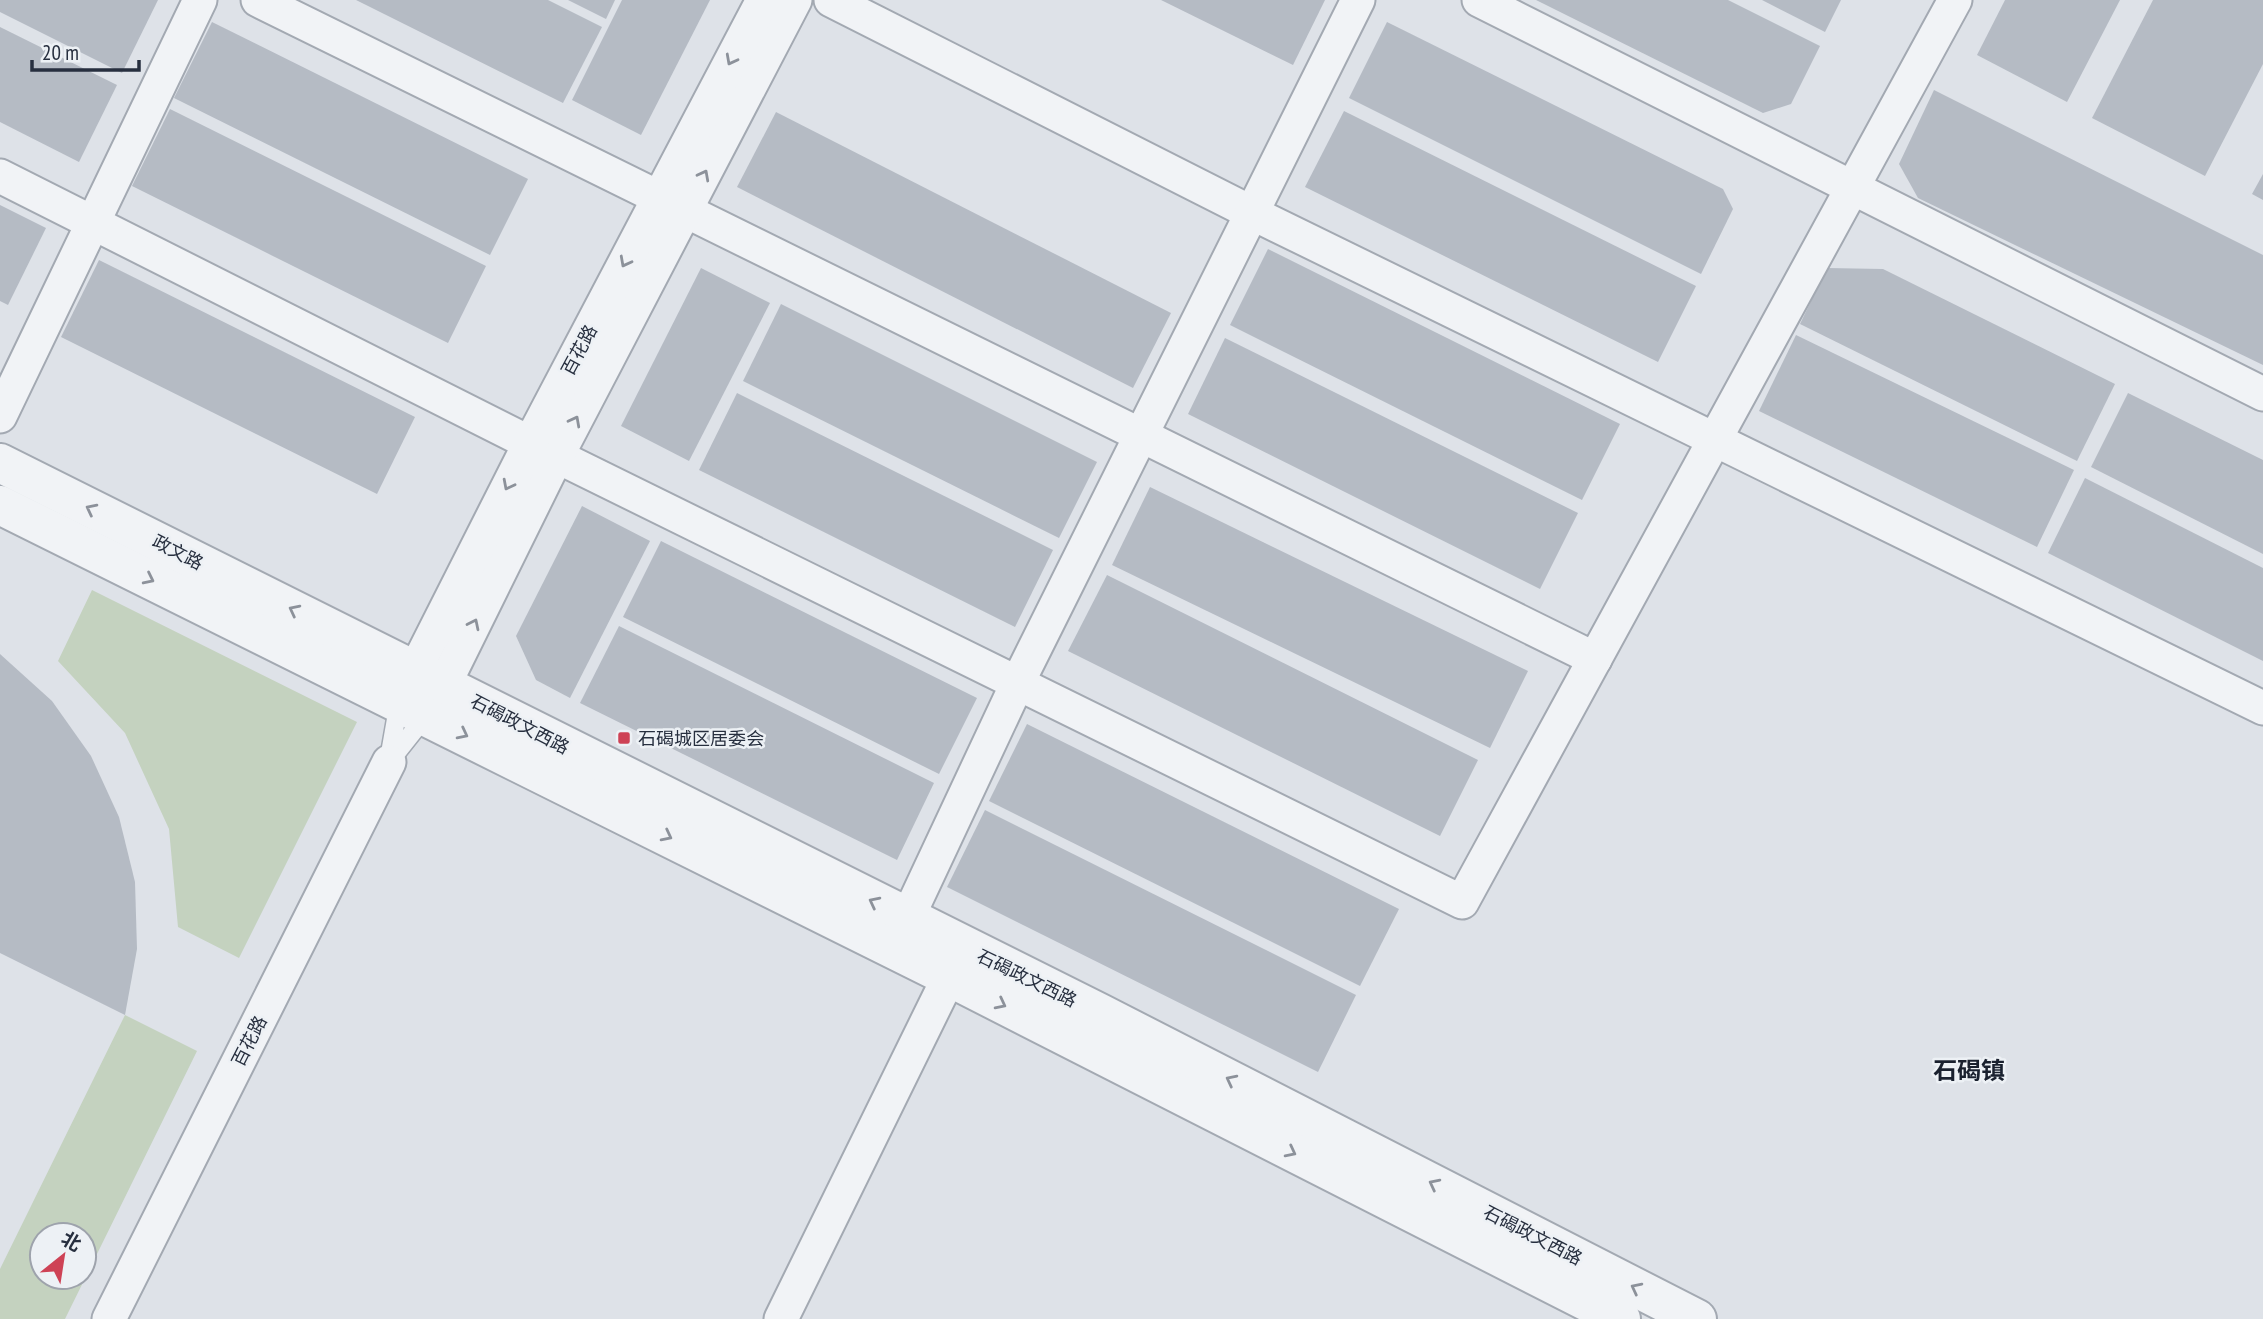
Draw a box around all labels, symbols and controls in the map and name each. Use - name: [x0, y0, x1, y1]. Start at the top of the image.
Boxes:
- scale bar: [32, 28, 138, 72]
- text: 20 m: [42, 39, 79, 66]
- one-way arrow: [726, 53, 739, 66]
- one-way arrow: [695, 170, 709, 183]
- one-way arrow: [620, 255, 633, 267]
- street label: 百花路: [556, 321, 602, 379]
- one-way arrow: [567, 415, 581, 428]
- one-way arrow: [503, 478, 517, 490]
- one-way arrow: [86, 503, 98, 517]
- street label: 政文路: [149, 529, 207, 575]
- one-way arrow: [142, 570, 154, 584]
- one-way arrow: [289, 605, 301, 619]
- one-way arrow: [465, 619, 479, 631]
- street label: 石碣政文西路: [467, 689, 573, 759]
- one-way arrow: [456, 725, 468, 739]
- place label: 石碣城区居委会: [638, 727, 764, 750]
- marker: 石碣城区居委会: [616, 730, 632, 746]
- one-way arrow: [660, 827, 672, 841]
- one-way arrow: [869, 897, 881, 911]
- street label: 石碣政文西路: [973, 944, 1081, 1012]
- one-way arrow: [994, 995, 1006, 1009]
- street label: 百花路: [226, 1012, 272, 1070]
- district label: 石碣镇: [1933, 1055, 2005, 1086]
- one-way arrow: [1226, 1075, 1239, 1089]
- one-way arrow: [1284, 1144, 1296, 1158]
- one-way arrow: [1429, 1179, 1441, 1193]
- street label: 石碣政文西路: [1480, 1200, 1586, 1270]
- north arrow: [28, 1221, 98, 1291]
- text: 北: [57, 1226, 86, 1256]
- one-way arrow: [1631, 1282, 1643, 1296]

